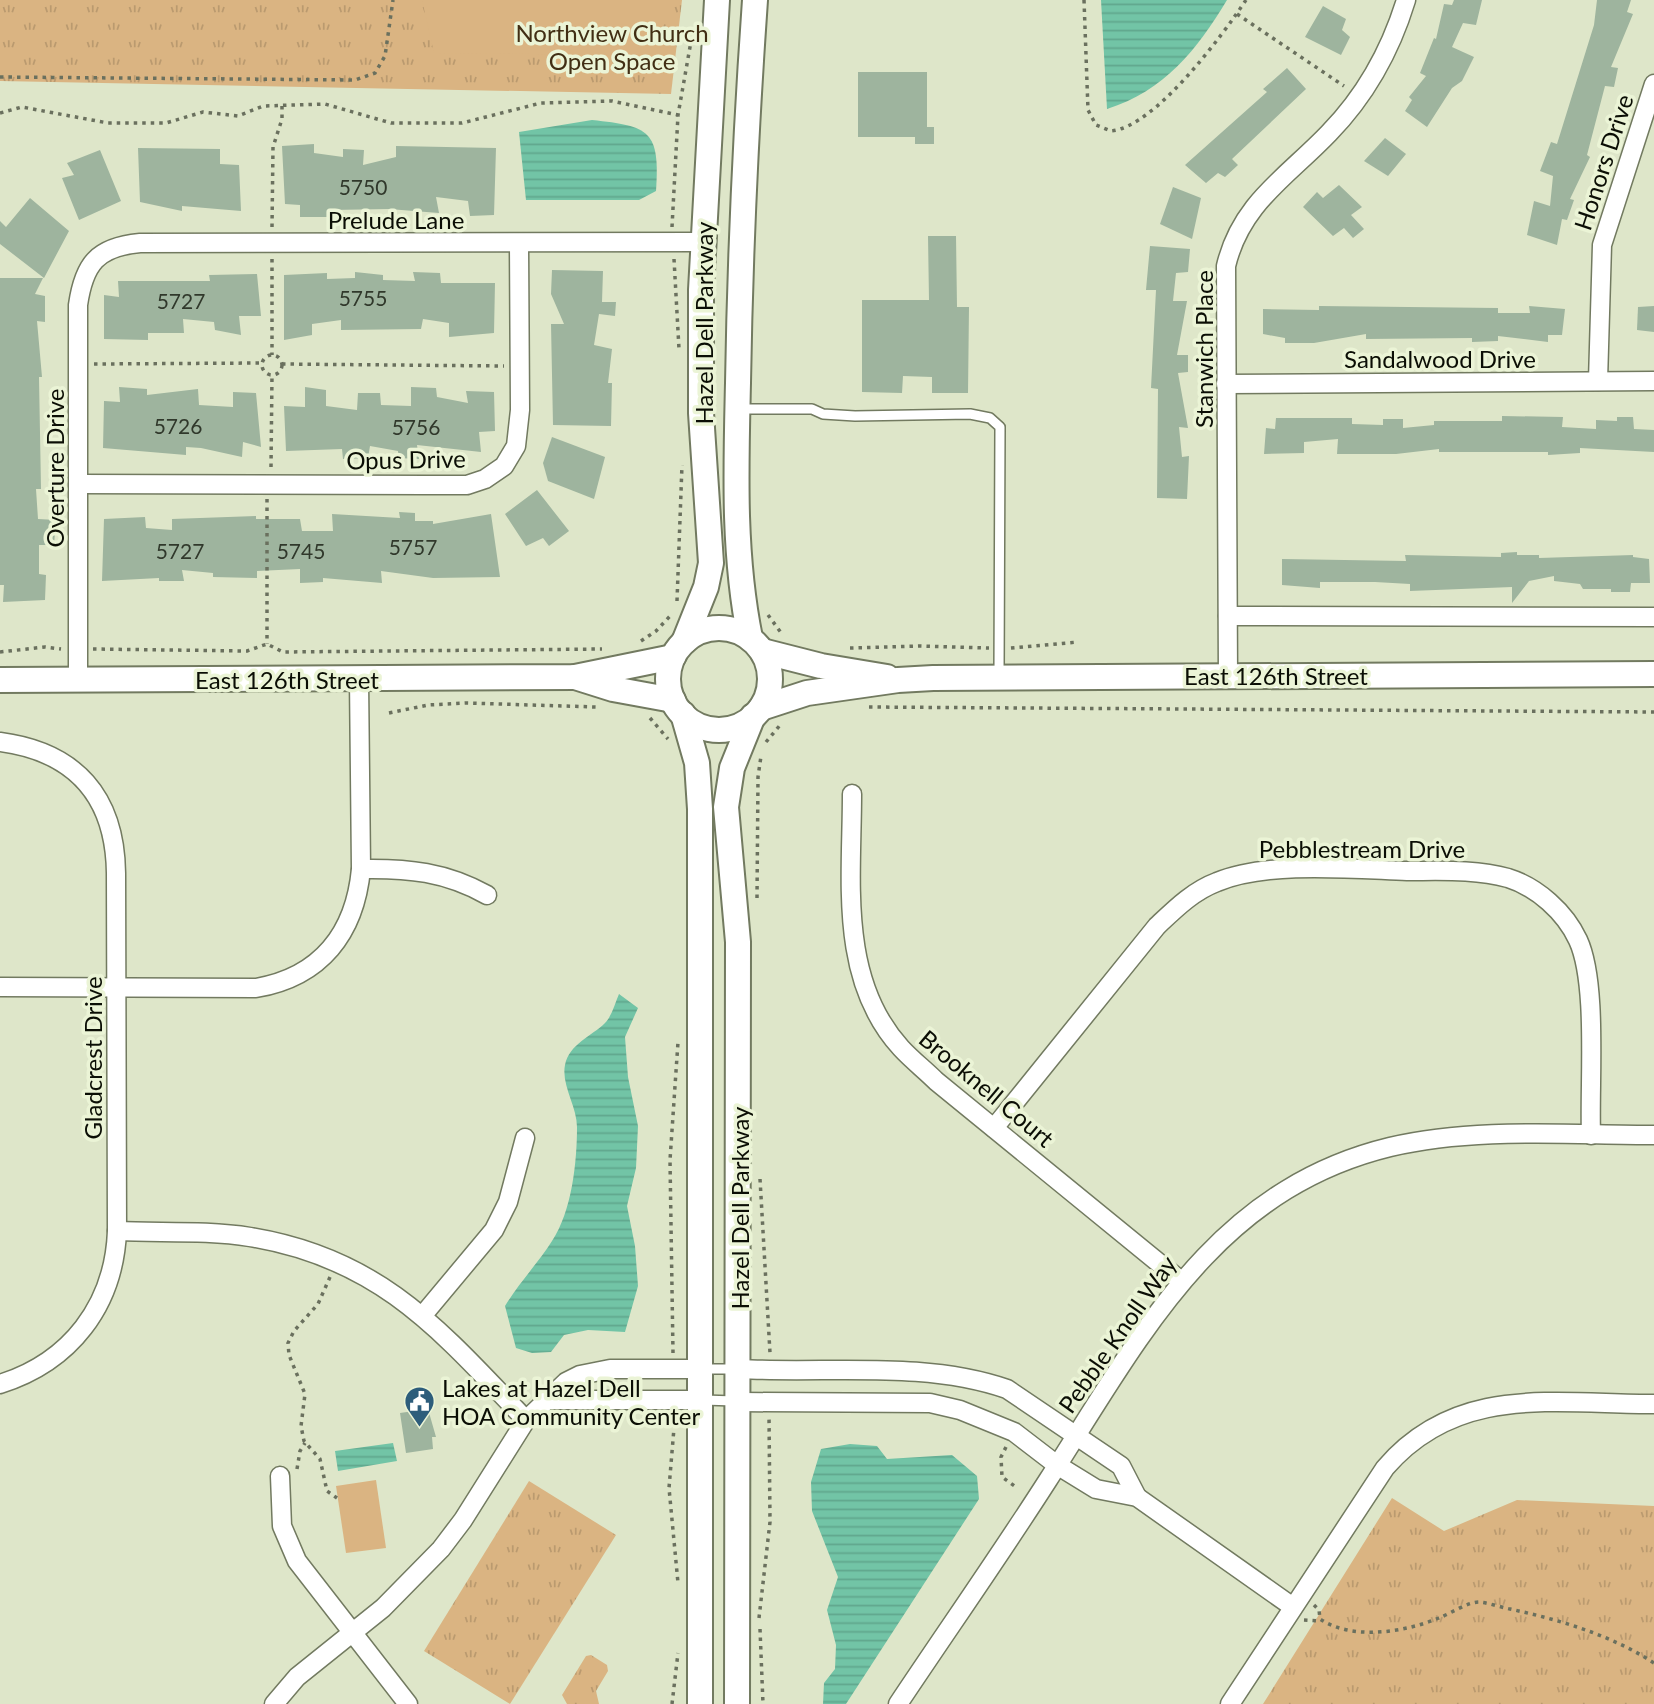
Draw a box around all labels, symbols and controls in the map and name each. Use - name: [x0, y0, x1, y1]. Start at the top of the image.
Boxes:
- park label: Northview Church Open Space: [515, 18, 709, 75]
- street label: Honors Drive: [1567, 90, 1639, 234]
- house number: 5750: [339, 174, 387, 199]
- street label: Prelude Lane: [328, 205, 464, 234]
- street label: Hazel Dell Parkway: [689, 221, 718, 424]
- street label: Stanwich Place: [1189, 270, 1218, 428]
- house number: 5755: [339, 285, 387, 310]
- house number: 5727: [157, 288, 205, 313]
- street label: Sandalwood Drive: [1344, 344, 1536, 373]
- street label: Overture Drive: [40, 389, 69, 547]
- house number: 5726: [154, 413, 202, 438]
- house number: 5756: [392, 414, 440, 439]
- street label: Opus Drive: [346, 443, 466, 475]
- house number: 5757: [389, 534, 437, 559]
- house number: 5727: [156, 538, 204, 563]
- house number: 5745: [277, 538, 325, 563]
- street label: East 126th Street: [1184, 661, 1368, 690]
- street label: East 126th Street: [195, 665, 379, 694]
- street label: Pebblestream Drive: [1259, 834, 1465, 863]
- street label: Gladcrest Drive: [78, 976, 107, 1140]
- street label: Brooknell Court: [914, 1023, 1060, 1153]
- street label: Hazel Dell Parkway: [725, 1106, 754, 1309]
- street label: Pebble Knoll Way: [1052, 1249, 1182, 1418]
- place label: Lakes at Hazel Dell HOA Community Center: [442, 1373, 701, 1430]
- public building icon: Lakes at Hazel Dell HOA Community Center: [402, 1384, 436, 1428]

